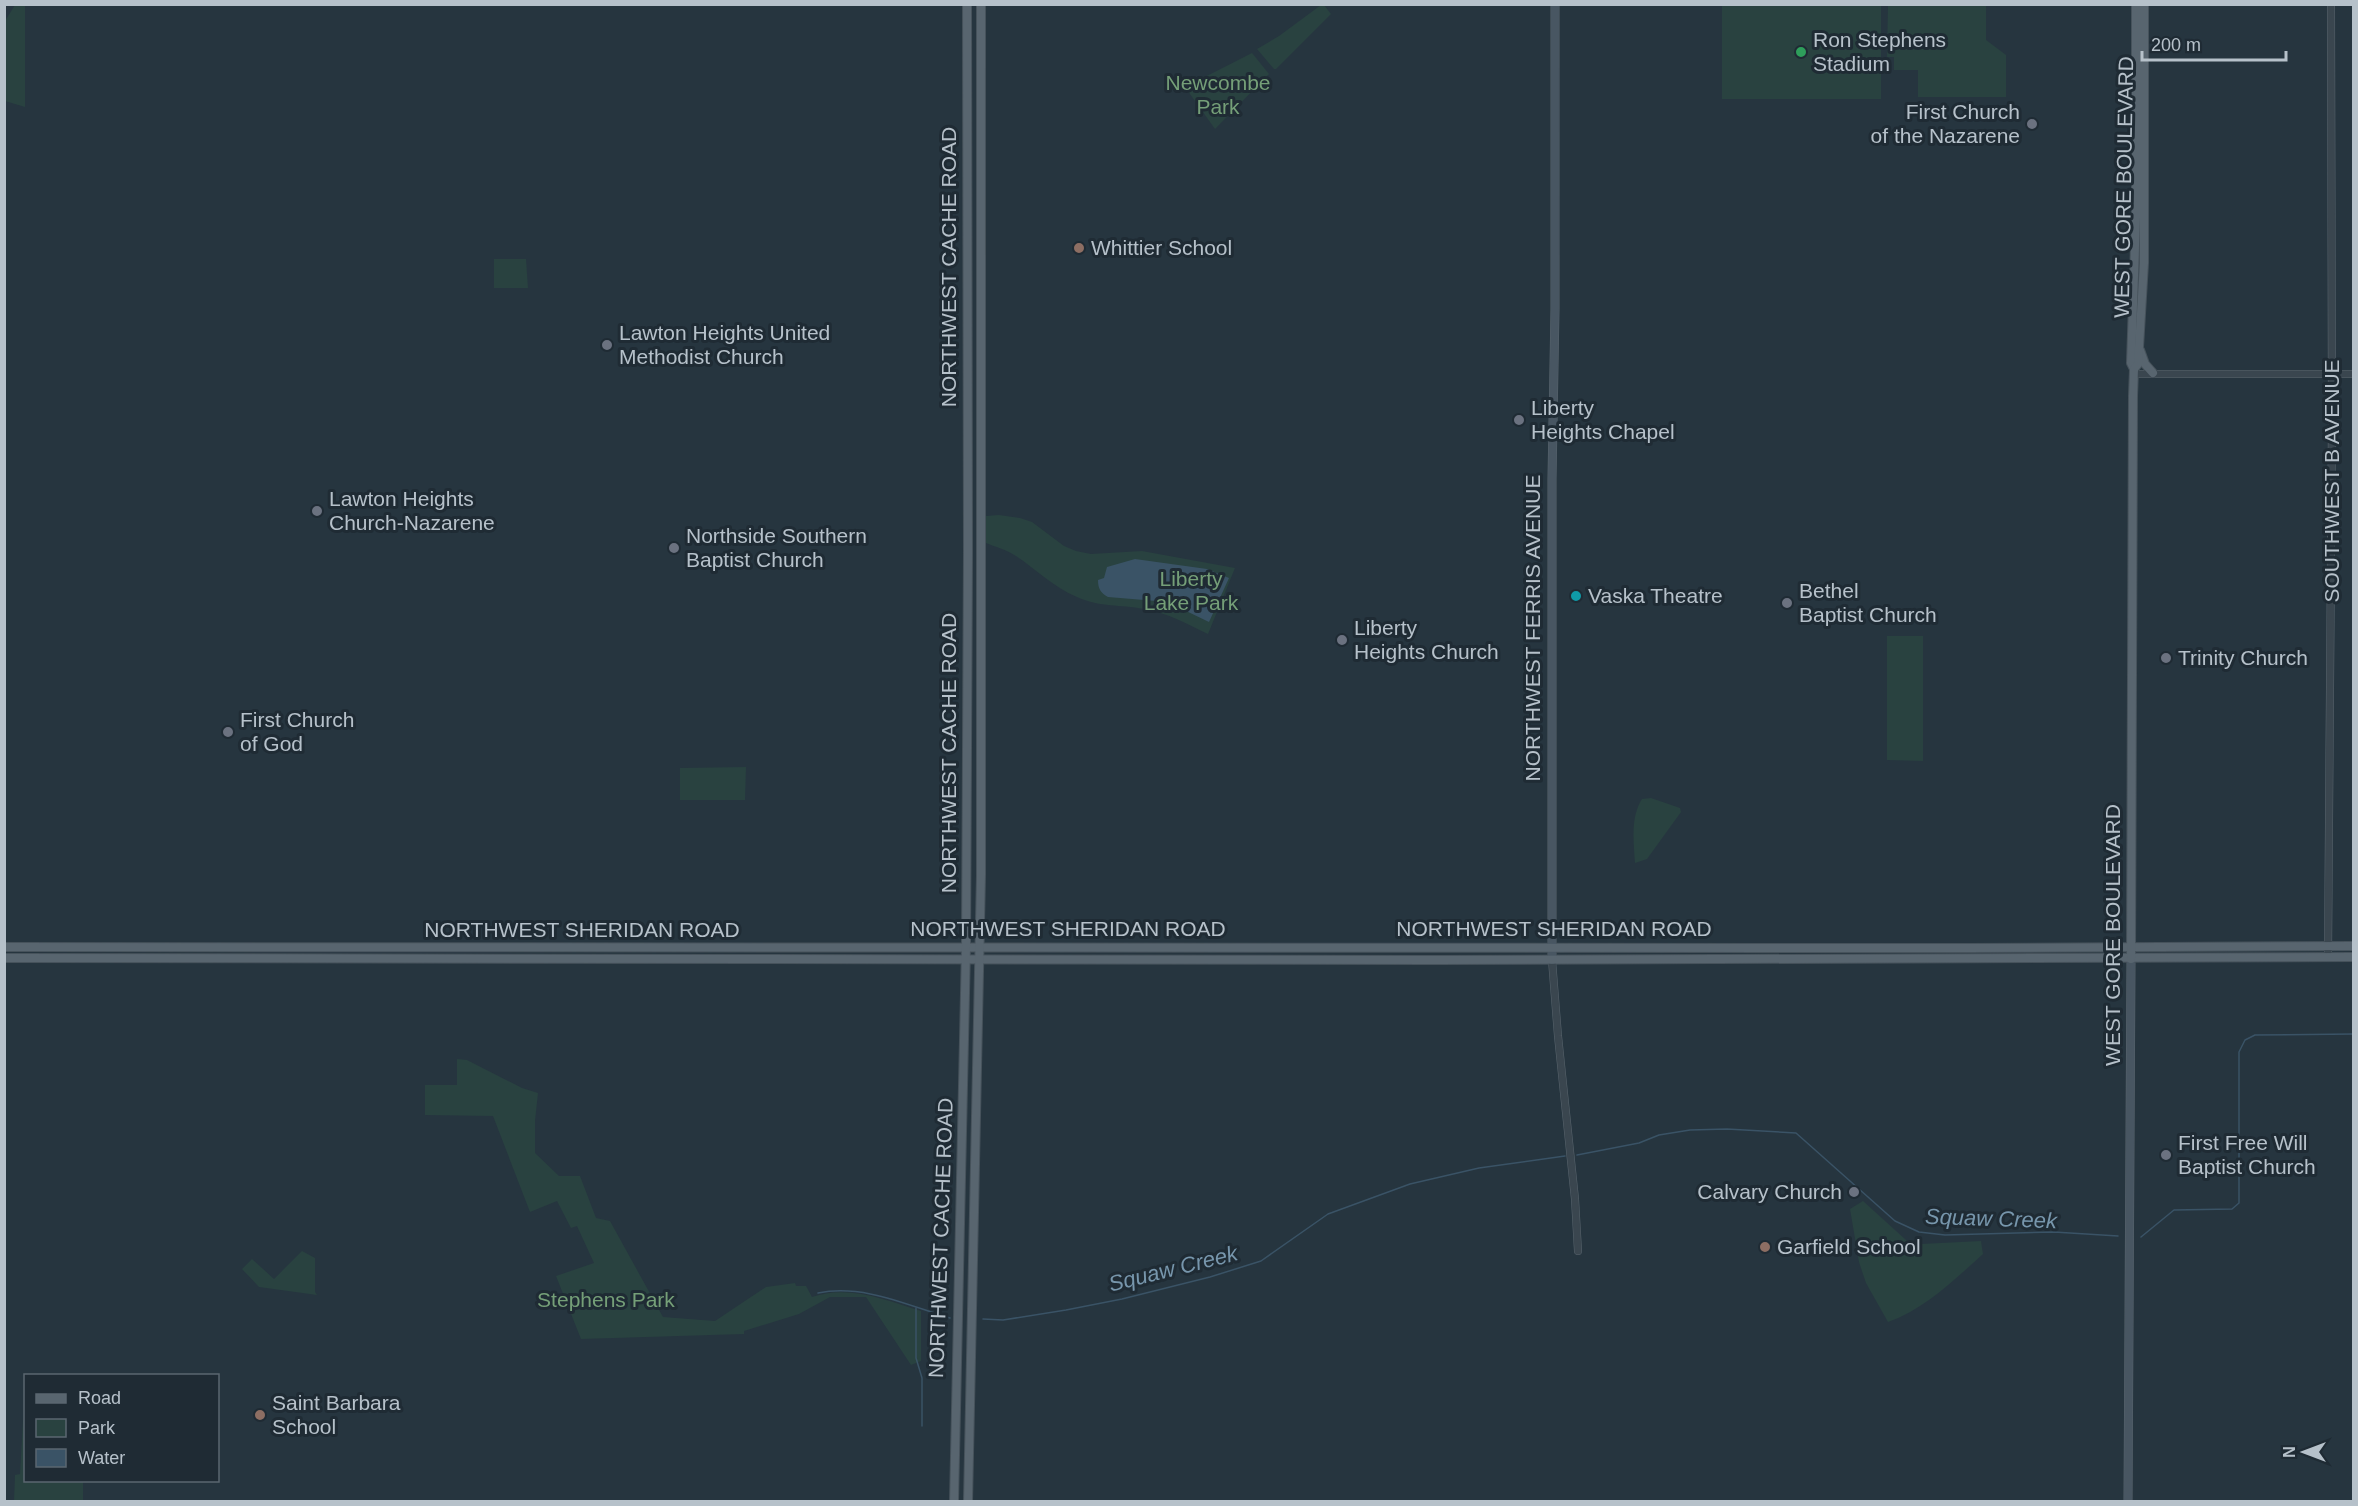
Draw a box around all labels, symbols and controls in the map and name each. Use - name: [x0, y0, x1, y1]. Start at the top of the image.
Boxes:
- scale bar: [2142, 24, 2286, 62]
- place label: Ron Stephens Stadium: [1813, 28, 1946, 75]
- text: 200 m: [2151, 35, 2201, 55]
- marker: Ron Stephens Stadium: [1794, 45, 1808, 59]
- street label: WEST GORE BOULEVARD: [2110, 56, 2137, 318]
- park label: Newcombe Park: [1165, 71, 1271, 118]
- place label: First Church of the Nazarene: [1871, 100, 2020, 147]
- marker: First Church of the Nazarene: [2025, 117, 2039, 131]
- street label: NORTHWEST CACHE ROAD: [937, 127, 960, 407]
- place label: Whittier School: [1091, 236, 1232, 259]
- marker: Whittier School: [1072, 241, 1086, 255]
- place label: Lawton Heights United Methodist Church: [619, 321, 830, 368]
- marker: Lawton Heights United Methodist Church: [600, 338, 614, 352]
- street label: SOUTHWEST B AVENUE: [2320, 359, 2343, 603]
- place label: Liberty Heights Chapel: [1531, 396, 1675, 443]
- marker: Liberty Heights Chapel: [1512, 413, 1526, 427]
- street label: NORTHWEST FERRIS AVENUE: [1521, 475, 1544, 781]
- place label: Lawton Heights Church-Nazarene: [329, 487, 495, 534]
- marker: Lawton Heights Church-Nazarene: [310, 504, 324, 518]
- place label: Northside Southern Baptist Church: [686, 524, 867, 571]
- marker: Northside Southern Baptist Church: [667, 541, 681, 555]
- park label: Liberty Lake Park: [1144, 567, 1239, 614]
- place label: Bethel Baptist Church: [1799, 579, 1937, 626]
- place label: Vaska Theatre: [1588, 584, 1723, 607]
- marker: Vaska Theatre: [1569, 589, 1583, 603]
- marker: Bethel Baptist Church: [1780, 596, 1794, 610]
- street label: NORTHWEST CACHE ROAD: [937, 613, 960, 893]
- place label: Liberty Heights Church: [1354, 616, 1499, 663]
- marker: Liberty Heights Church: [1335, 633, 1349, 647]
- place label: Trinity Church: [2178, 646, 2308, 669]
- marker: Trinity Church: [2159, 651, 2173, 665]
- place label: First Church of God: [240, 708, 354, 755]
- marker: First Church of God: [221, 725, 235, 739]
- street label: WEST GORE BOULEVARD: [2101, 804, 2124, 1066]
- street label: NORTHWEST SHERIDAN ROAD: [910, 917, 1226, 940]
- street label: NORTHWEST SHERIDAN ROAD: [1396, 917, 1712, 940]
- street label: NORTHWEST SHERIDAN ROAD: [424, 918, 740, 941]
- street label: NORTHWEST CACHE ROAD: [924, 1097, 957, 1379]
- place label: First Free Will Baptist Church: [2178, 1131, 2316, 1178]
- marker: First Free Will Baptist Church: [2159, 1148, 2173, 1162]
- place label: Calvary Church: [1697, 1180, 1842, 1203]
- marker: Calvary Church: [1847, 1185, 1861, 1199]
- water label: Squaw Creek: [1925, 1204, 2058, 1233]
- place label: Garfield School: [1777, 1235, 1921, 1258]
- water label: Squaw Creek: [1106, 1240, 1241, 1297]
- marker: Garfield School: [1758, 1240, 1772, 1254]
- park label: Stephens Park: [537, 1288, 675, 1311]
- legend: [24, 1374, 219, 1482]
- text: Road: [78, 1388, 121, 1408]
- place label: Saint Barbara School: [272, 1391, 401, 1438]
- marker: Saint Barbara School: [253, 1408, 267, 1422]
- text: Park: [78, 1418, 116, 1438]
- north arrow: [2274, 1422, 2334, 1482]
- text: N: [2281, 1446, 2298, 1458]
- text: Water: [78, 1448, 125, 1468]

